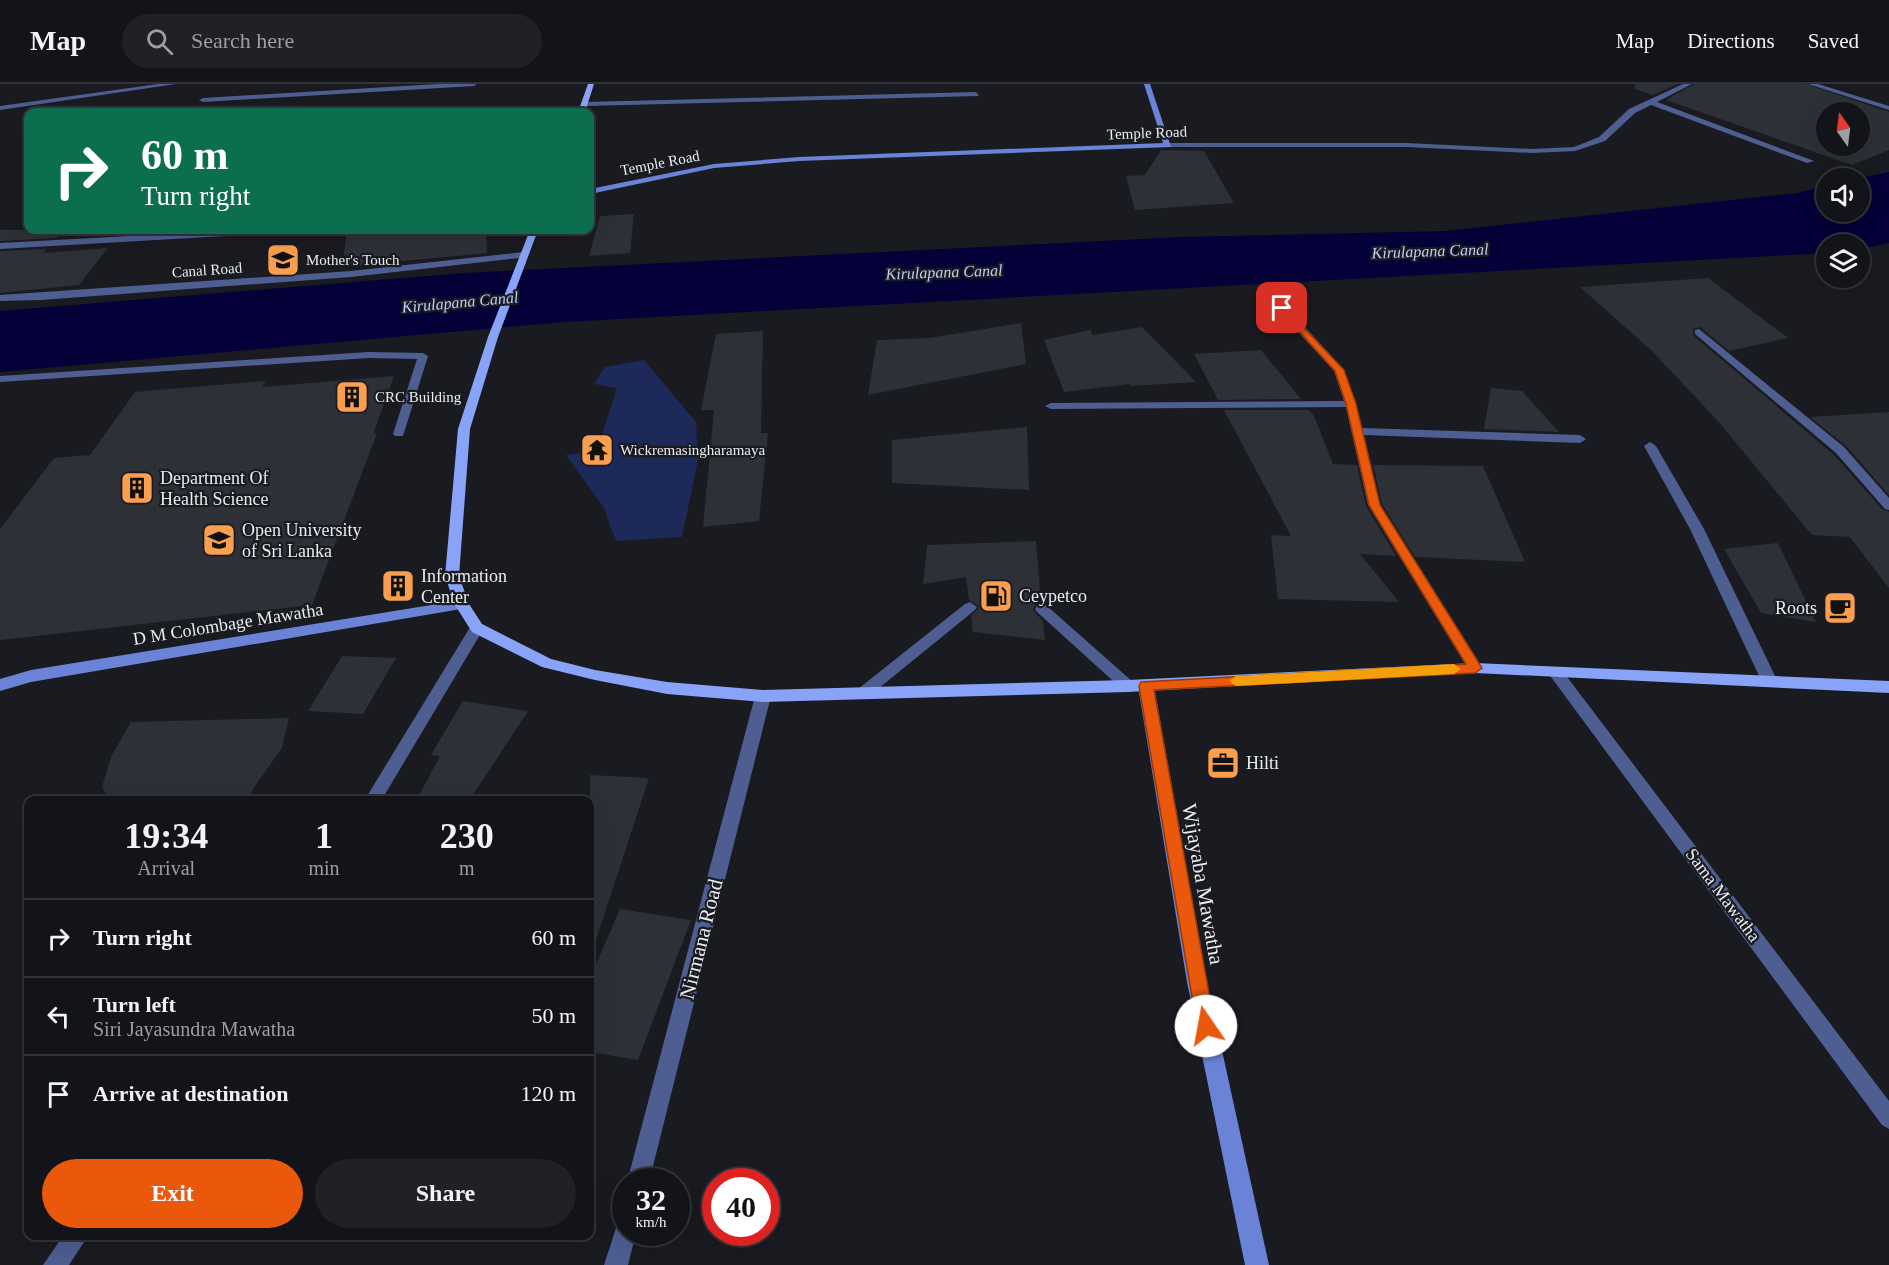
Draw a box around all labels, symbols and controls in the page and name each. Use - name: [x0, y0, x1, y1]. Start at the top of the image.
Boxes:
- search box: [122, 14, 542, 68]
- text: Map: [30, 25, 86, 56]
- icon: search: [143, 25, 176, 58]
- text: Search here: [191, 28, 294, 53]
- text: Map: [1616, 29, 1654, 53]
- text: Directions: [1687, 29, 1775, 53]
- text: Saved: [1808, 29, 1859, 53]
- north arrow: [1816, 102, 1870, 156]
- map controls: [1816, 102, 1870, 288]
- street label: Temple Road: [1107, 124, 1188, 142]
- icon: right: [42, 132, 120, 210]
- text: 60 m: [141, 132, 229, 178]
- street label: Temple Road: [619, 147, 701, 179]
- button: sound: [1816, 168, 1870, 222]
- text: Turn right: [141, 181, 250, 211]
- button: layers: [1816, 234, 1870, 288]
- water label: Kirulapana Canal: [1370, 240, 1489, 263]
- school or university icon: Mother's Touch: [265, 242, 301, 278]
- place label: Mother's Touch: [306, 252, 400, 268]
- street label: Canal Road: [171, 260, 243, 280]
- water label: Kirulapana Canal: [884, 261, 1003, 284]
- pin: [1256, 282, 1307, 333]
- water label: Kirulapana Canal: [400, 288, 520, 317]
- icon: arrive: [1265, 291, 1298, 324]
- building icon: CRC Building: [334, 379, 370, 415]
- place label: CRC Building: [375, 389, 462, 405]
- temple icon: Wickremasingharamaya: [579, 432, 615, 468]
- place label: Wickremasingharamaya: [620, 442, 766, 458]
- place label: Department Of Health Science: [160, 468, 268, 509]
- building icon: Department Of Health Science: [119, 470, 155, 506]
- place label: Open University of Sri Lanka: [242, 520, 361, 561]
- school or university icon: Open University of Sri Lanka: [201, 522, 237, 558]
- place label: Information Center: [421, 566, 507, 607]
- building icon: Information Center: [380, 568, 416, 604]
- fuel station icon: Ceypetco: [978, 578, 1014, 614]
- place label: Ceypetco: [1019, 586, 1087, 606]
- cafe icon: Roots: [1822, 590, 1858, 626]
- place label: Roots: [1775, 598, 1817, 618]
- street label: D M Colombage Mawatha: [131, 599, 325, 649]
- office icon: Hilti: [1205, 745, 1241, 781]
- place label: Hilti: [1246, 753, 1279, 773]
- street label: Wijayaba Mawatha: [1177, 802, 1229, 967]
- text: 19:34: [124, 816, 208, 856]
- text: 1: [315, 816, 333, 856]
- text: 230: [440, 816, 494, 856]
- street label: Sama Mawatha: [1681, 844, 1765, 946]
- text: Arrival: [137, 857, 195, 879]
- text: min: [308, 857, 340, 879]
- text: m: [459, 857, 475, 879]
- street label: Nirmana Road: [674, 876, 728, 1002]
- icon: right: [42, 922, 75, 955]
- text: Turn right: [93, 925, 192, 950]
- text: 60 m: [531, 925, 576, 950]
- text: Turn left: [93, 992, 176, 1017]
- position arrow: [1174, 994, 1238, 1058]
- icon: left: [42, 1000, 75, 1033]
- text: 50 m: [531, 1003, 576, 1028]
- text: Siri Jayasundra Mawatha: [93, 1018, 295, 1040]
- icon: arrive: [42, 1078, 75, 1111]
- text: Arrive at destination: [93, 1081, 289, 1106]
- text: 120 m: [520, 1081, 576, 1106]
- button: Exit: [42, 1159, 303, 1228]
- button: Share: [315, 1159, 576, 1228]
- speed limit sign: 40: [702, 1168, 780, 1246]
- text: 32: [636, 1183, 666, 1216]
- text: km/h: [636, 1214, 666, 1230]

